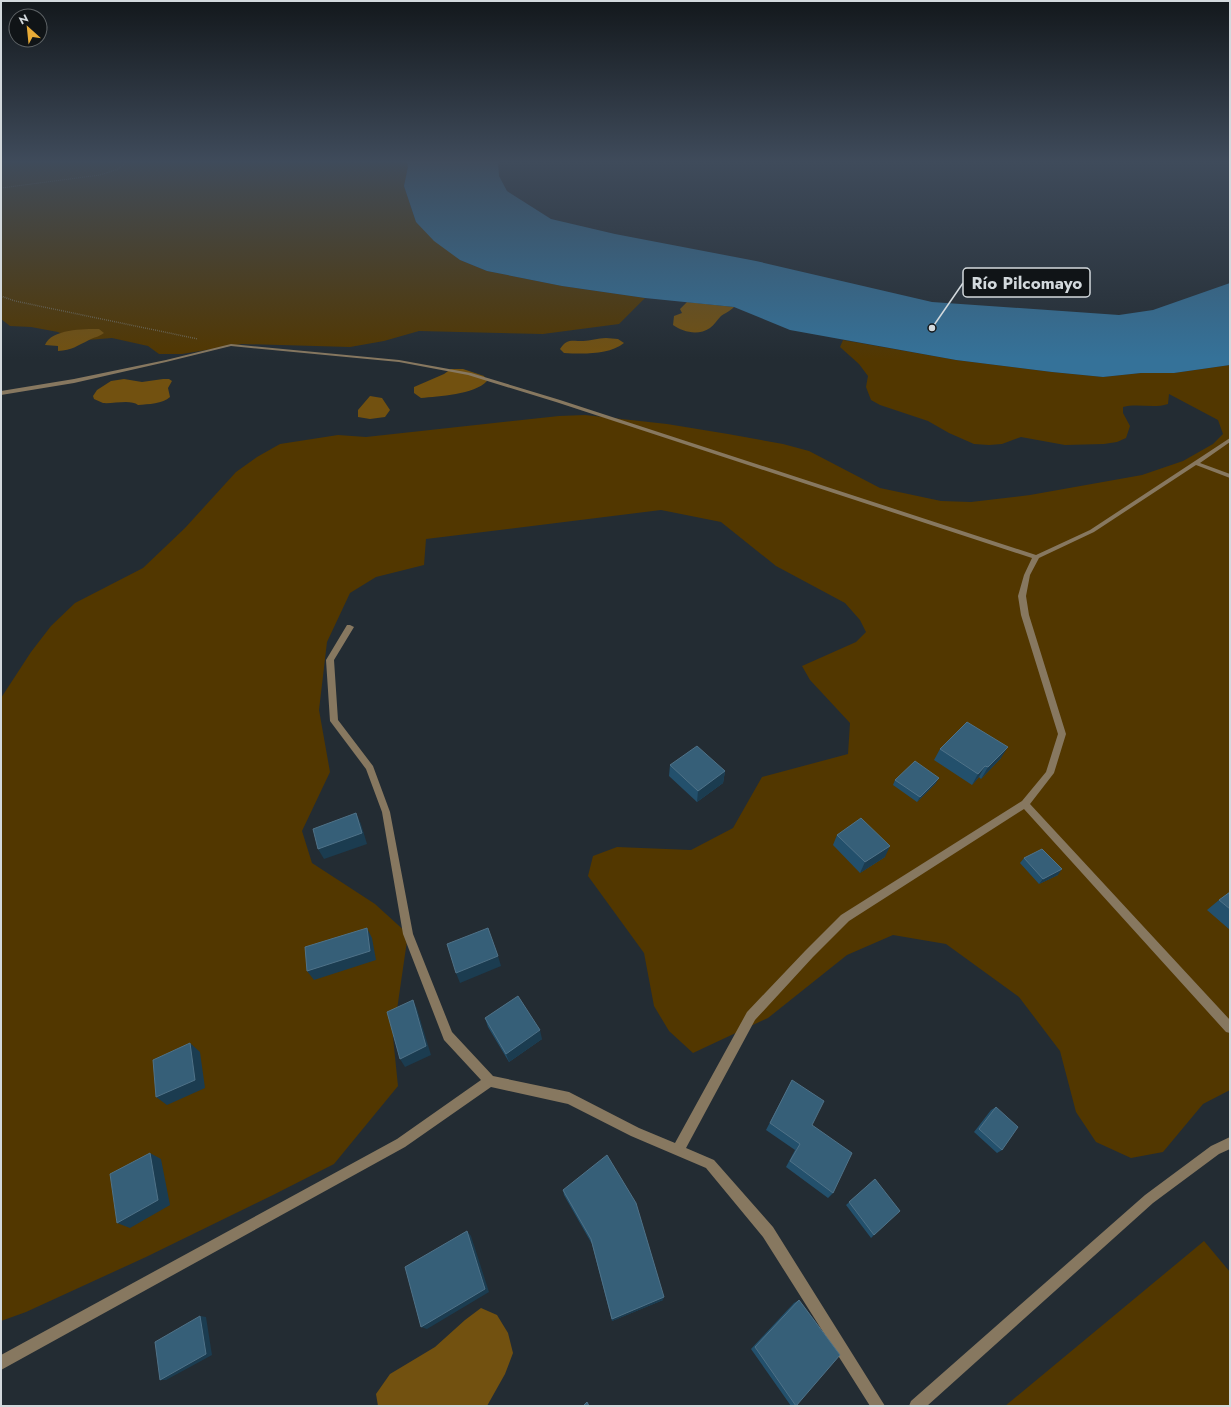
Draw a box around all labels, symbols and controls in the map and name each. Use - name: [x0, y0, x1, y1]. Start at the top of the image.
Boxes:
- north arrow: [8, 8, 48, 48]
- text: N: [16, 10, 31, 28]
- callout: Río Pilcomayo: [963, 268, 1090, 297]
- text: Río Pilcomayo: [972, 271, 1082, 295]

